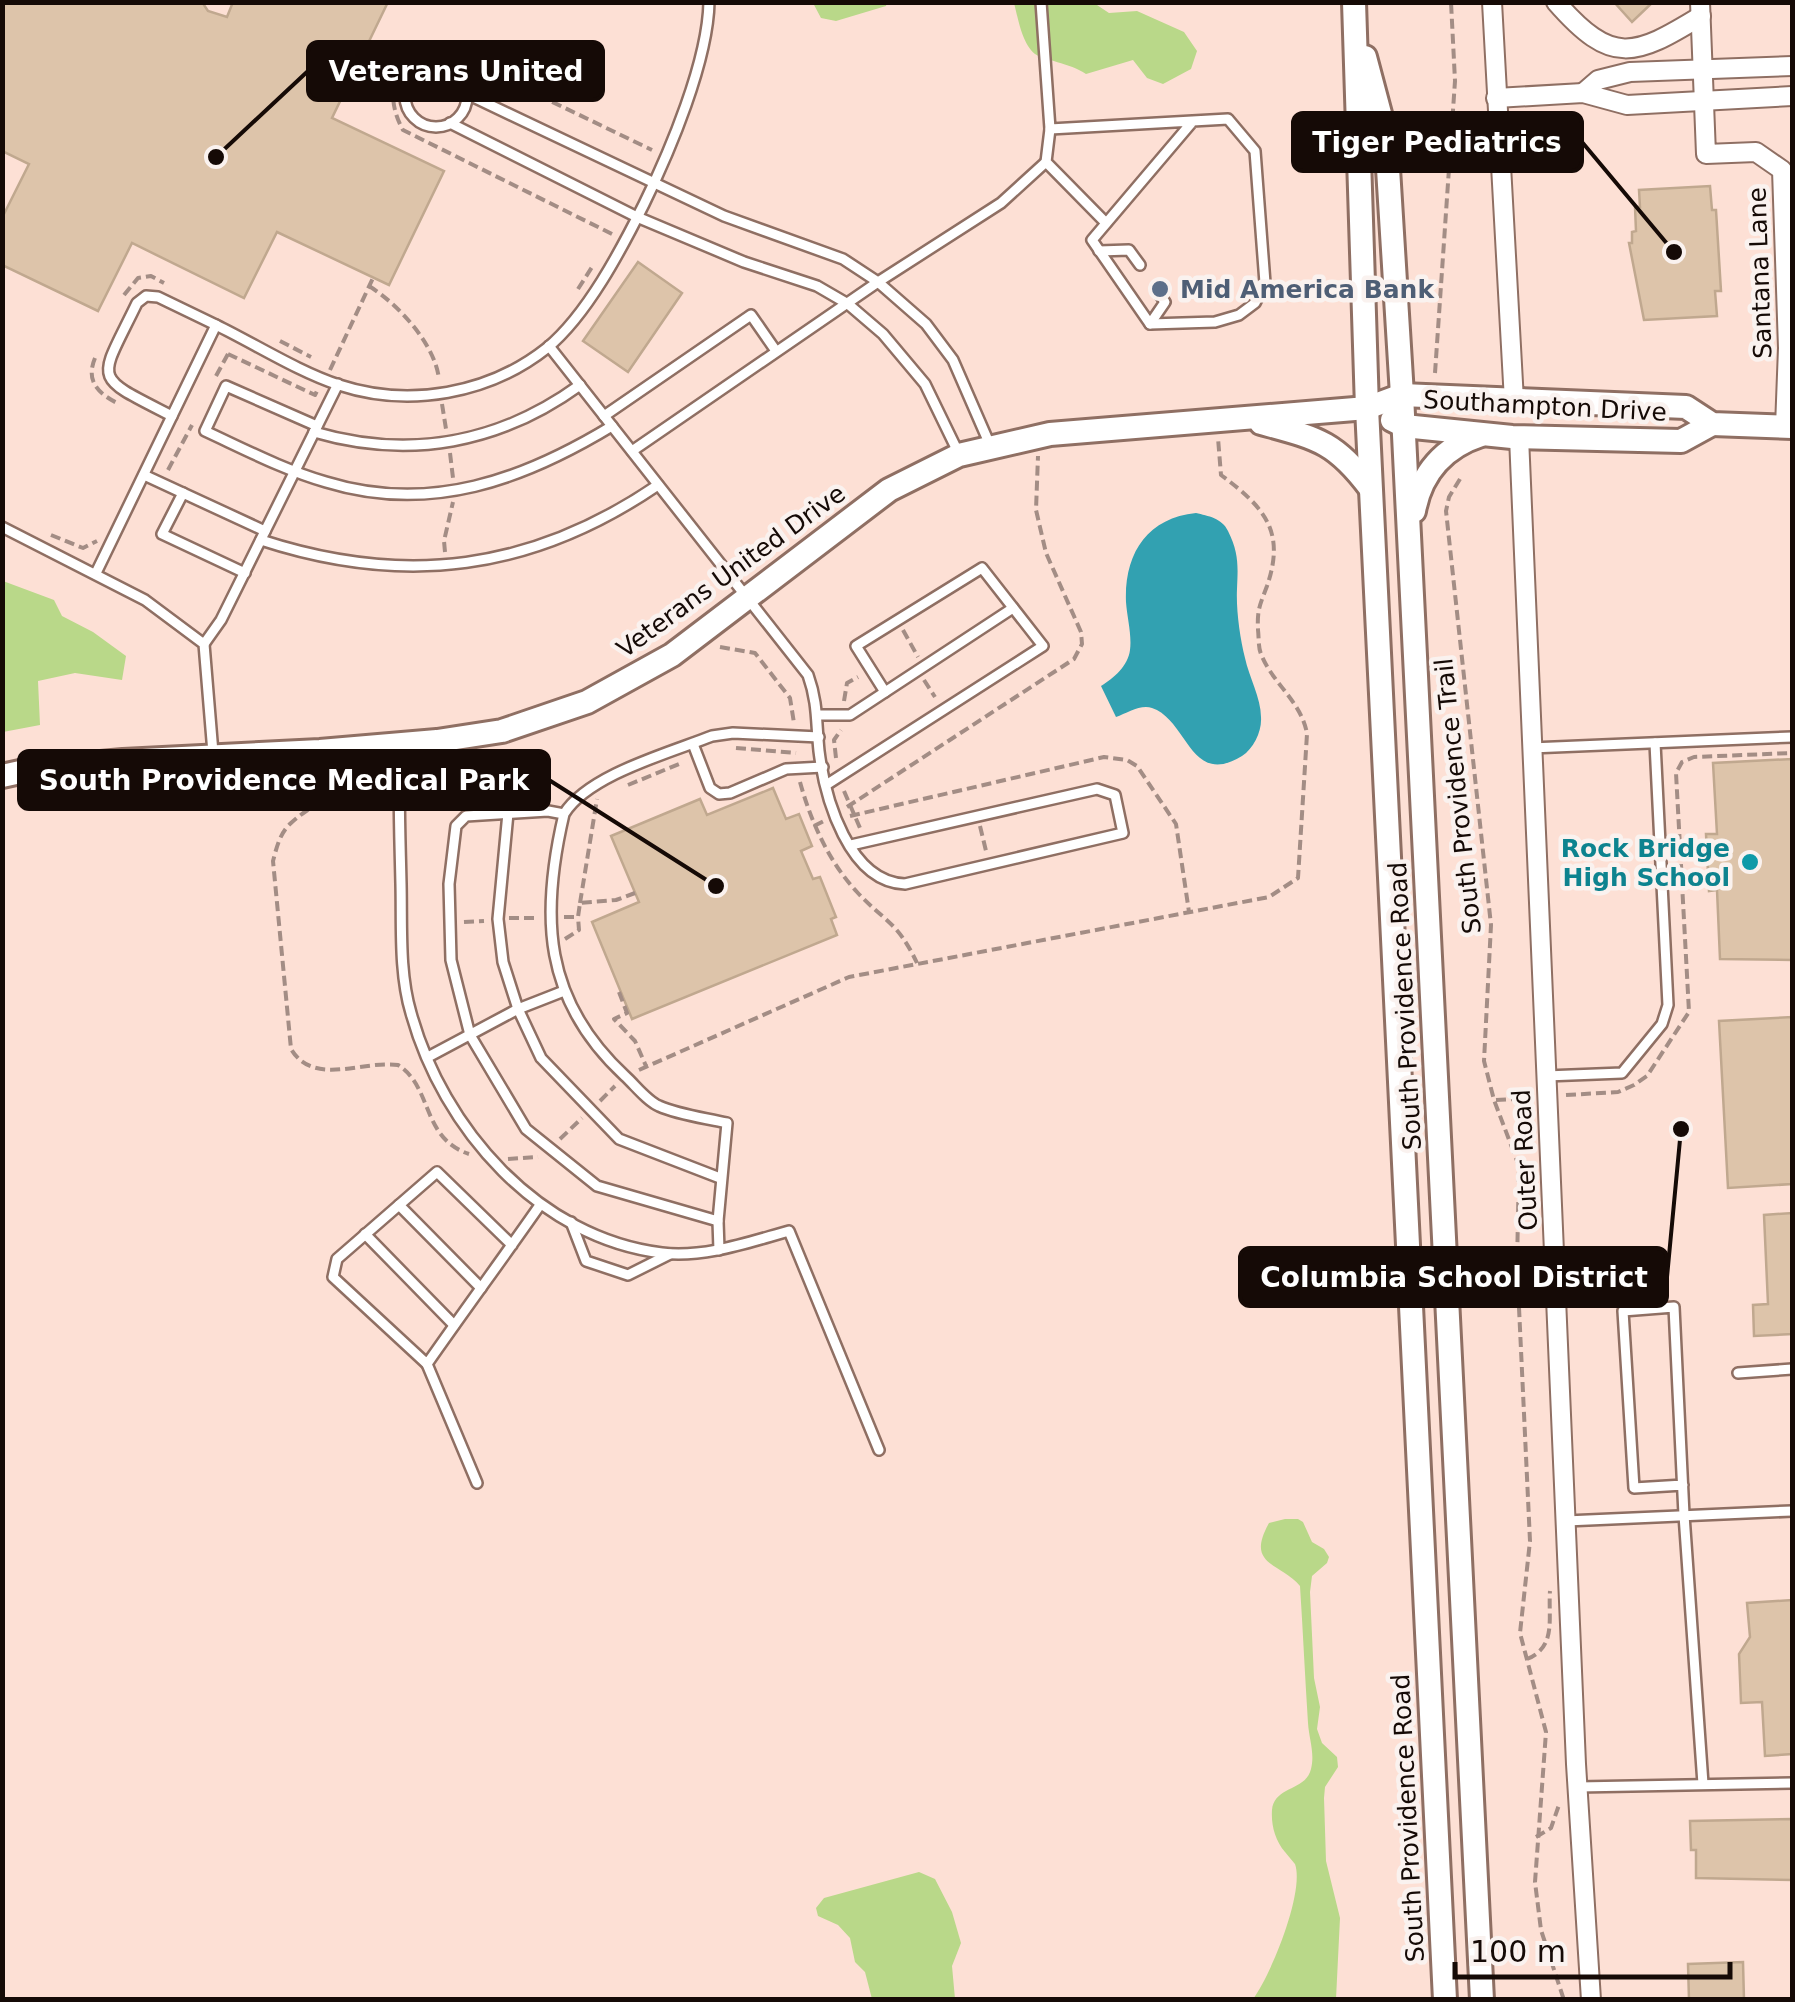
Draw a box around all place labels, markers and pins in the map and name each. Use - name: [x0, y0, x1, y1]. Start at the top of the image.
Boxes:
- callout: Veterans United: [308, 42, 603, 100]
- callout: Tiger Pediatrics: [1293, 113, 1582, 171]
- place label: Mid America Bank: [1180, 275, 1435, 304]
- marker: Mid America Bank: [1149, 278, 1171, 300]
- callout: South Providence Medical Park: [19, 751, 549, 809]
- place label: Rock Bridge High School: [1561, 834, 1730, 892]
- marker: Rock Bridge High School: [1739, 851, 1761, 873]
- callout: Columbia School District: [1240, 1248, 1667, 1306]

